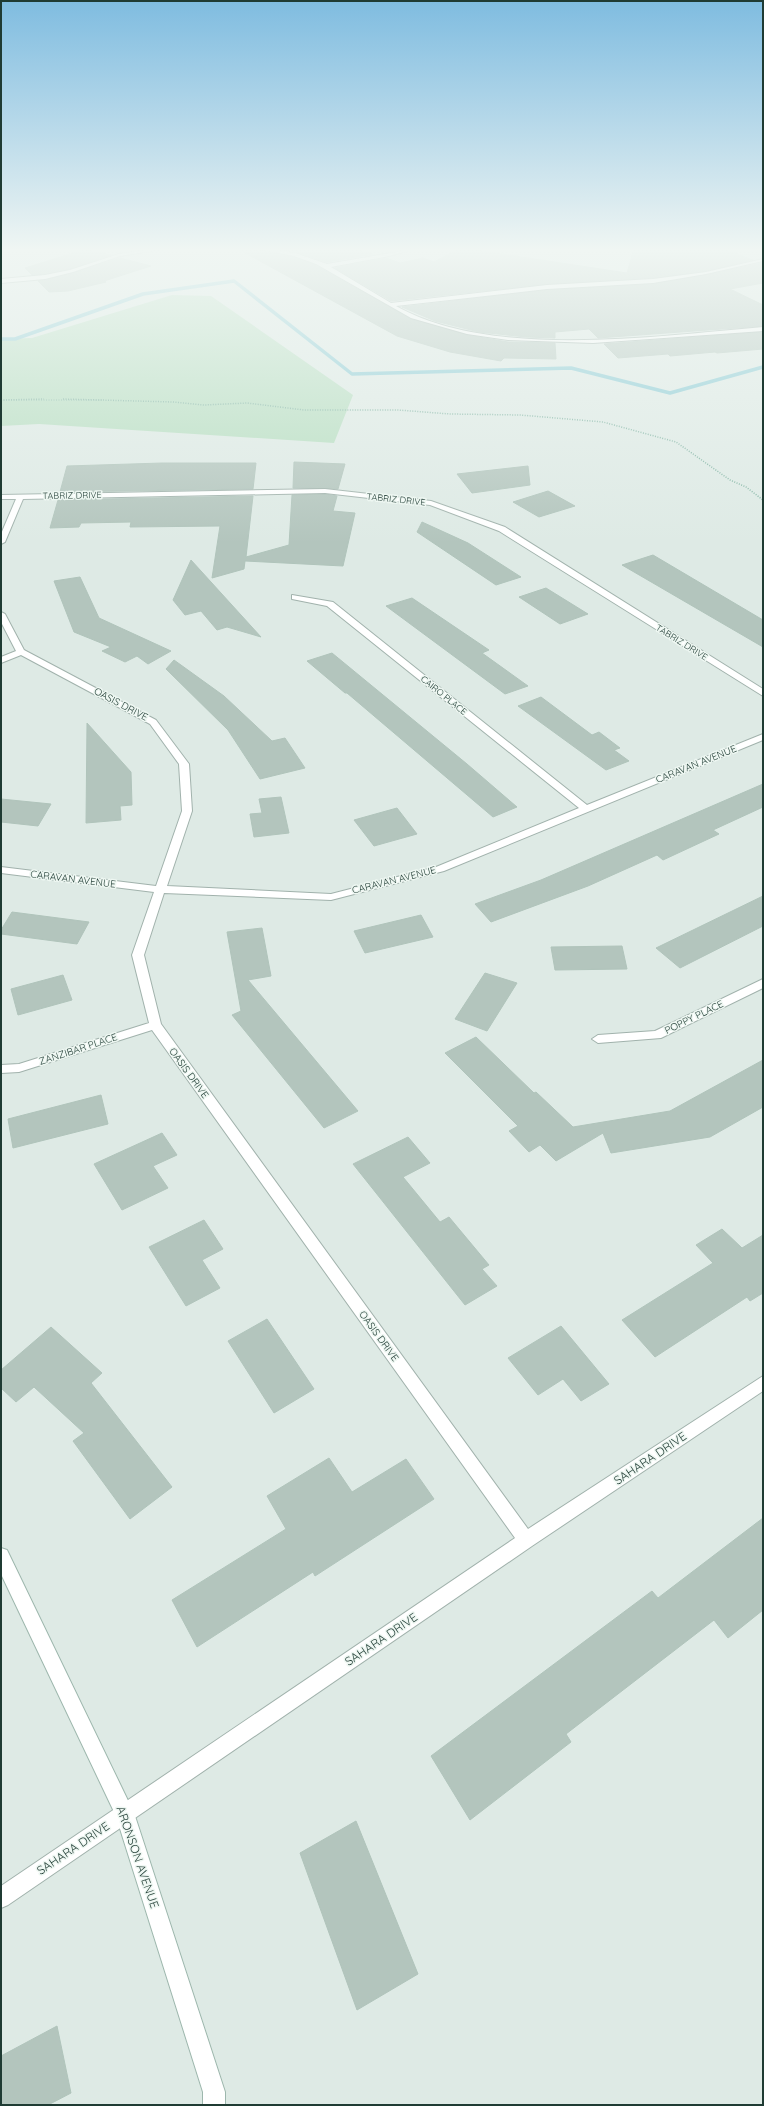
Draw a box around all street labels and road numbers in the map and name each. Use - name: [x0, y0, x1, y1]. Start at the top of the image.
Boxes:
- street label: TABRIZ DRIVE: [42, 489, 102, 501]
- street label: TABRIZ DRIVE: [366, 490, 426, 508]
- street label: TABRIZ DRIVE: [654, 622, 710, 662]
- street label: CAIRO PLACE: [419, 673, 469, 717]
- street label: OASIS DRIVE: [92, 684, 150, 724]
- street label: CARAVAN AVENUE: [654, 742, 739, 786]
- street label: CARAVAN AVENUE: [351, 863, 438, 897]
- street label: CARAVAN AVENUE: [30, 867, 117, 891]
- street label: POPPY PLACE: [662, 997, 726, 1037]
- street label: ZANZIBAR PLACE: [37, 1030, 119, 1068]
- street label: OASIS DRIVE: [166, 1045, 212, 1101]
- street label: OASIS DRIVE: [356, 1308, 402, 1364]
- street label: SAHARA DRIVE: [611, 1428, 689, 1488]
- street label: SAHARA DRIVE: [342, 1609, 420, 1669]
- street label: ARONSON AVENUE: [113, 1804, 163, 1910]
- street label: SAHARA DRIVE: [34, 1818, 112, 1878]

